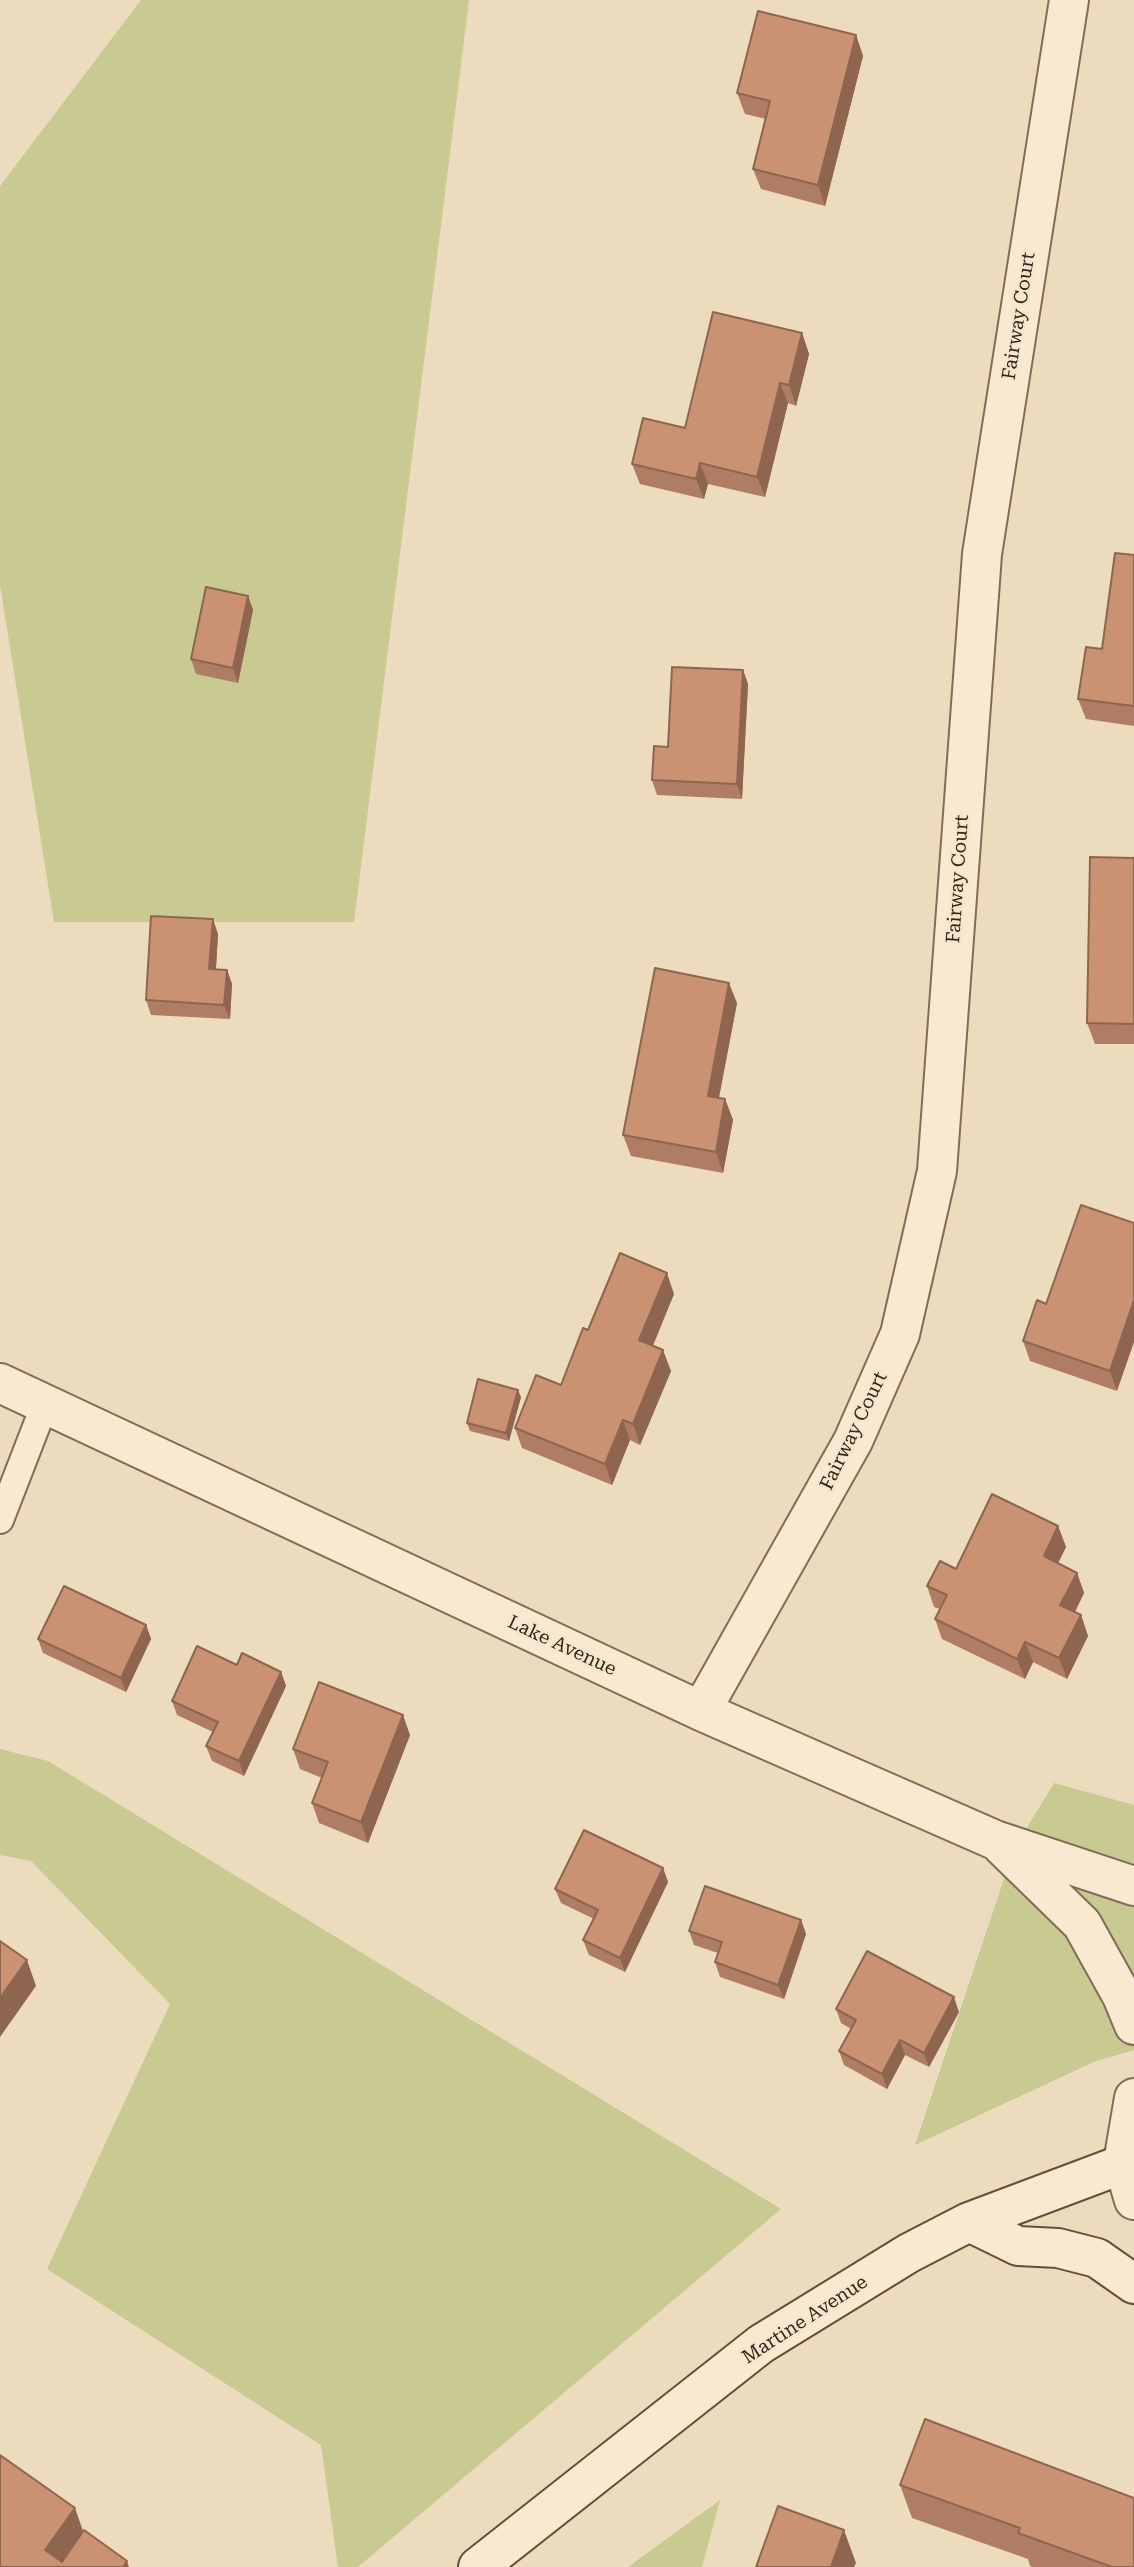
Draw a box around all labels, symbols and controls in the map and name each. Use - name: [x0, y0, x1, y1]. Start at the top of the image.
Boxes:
- street label: Fairway Court: [998, 251, 1040, 381]
- street label: Fairway Court: [942, 814, 974, 944]
- street label: Fairway Court: [816, 1368, 892, 1494]
- street label: Lake Avenue: [504, 1611, 620, 1681]
- street label: Martine Avenue: [738, 2271, 872, 2369]

